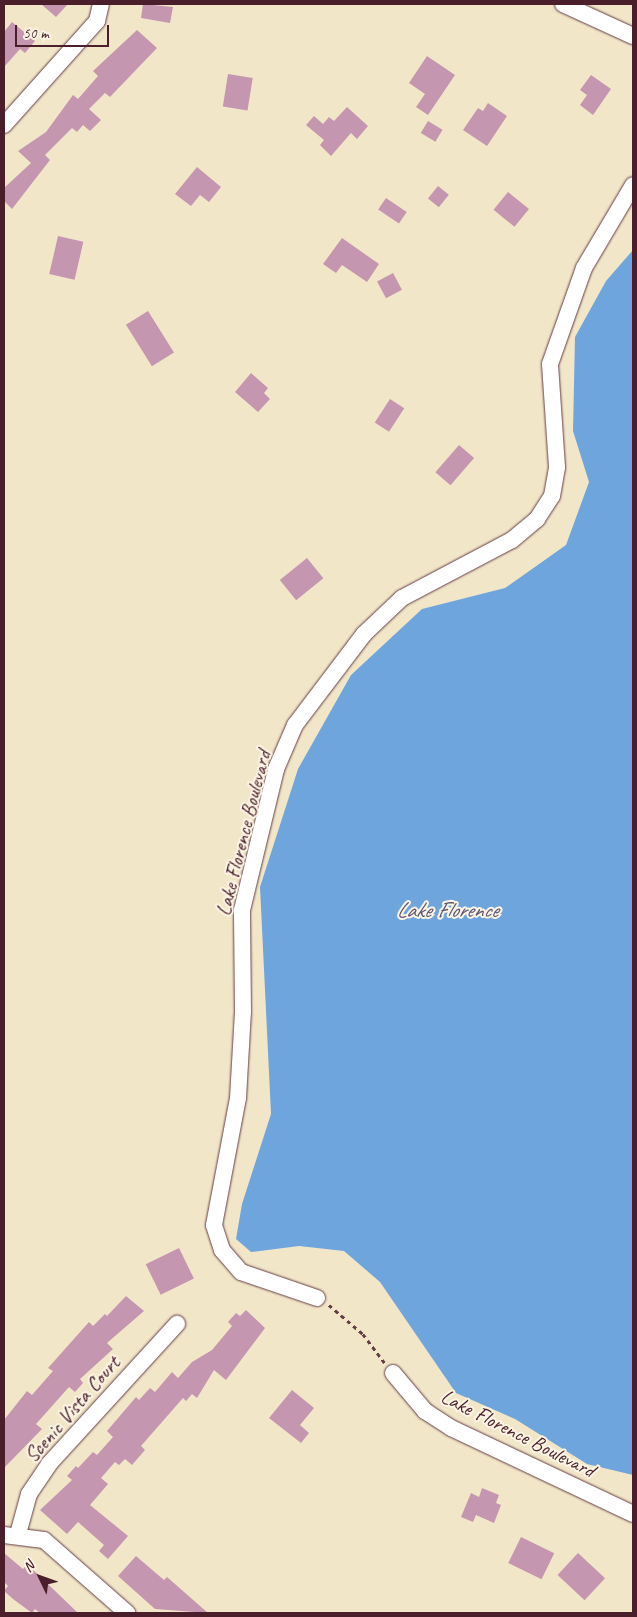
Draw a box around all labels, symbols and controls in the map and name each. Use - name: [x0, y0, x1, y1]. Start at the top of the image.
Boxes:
- scale bar: [18, 15, 111, 47]
- text: 50 m: [23, 24, 49, 43]
- street label: Lake Florence Boulevard: [210, 747, 276, 919]
- water label: Lake Florence: [396, 898, 498, 924]
- street label: Scenic Vista Court: [19, 1351, 125, 1467]
- street label: Lake Florence Boulevard: [436, 1383, 600, 1483]
- north arrow: [15, 1552, 65, 1602]
- text: N: [19, 1558, 38, 1576]

